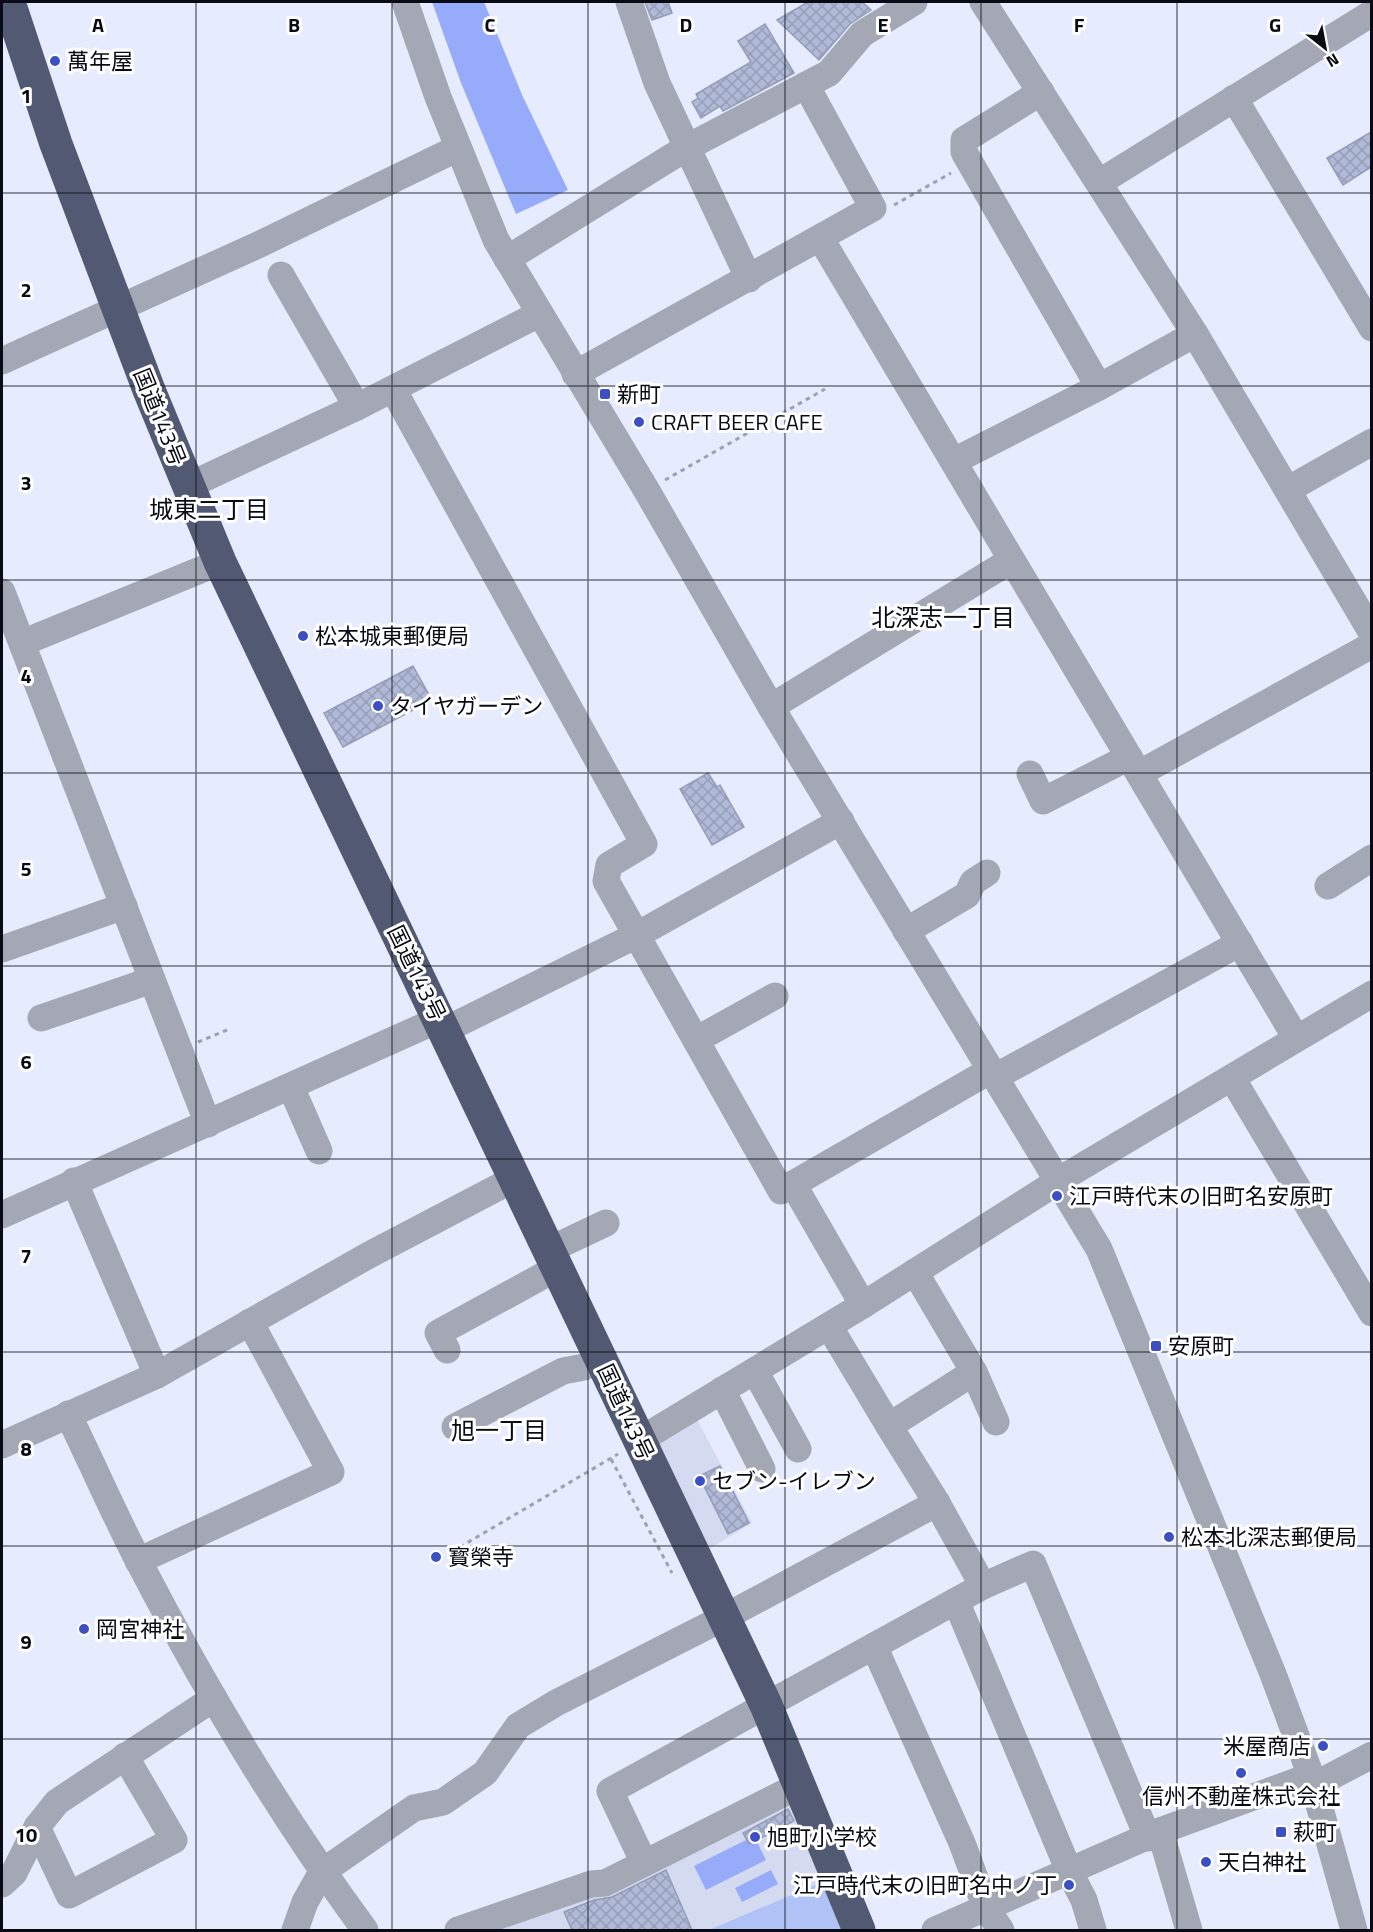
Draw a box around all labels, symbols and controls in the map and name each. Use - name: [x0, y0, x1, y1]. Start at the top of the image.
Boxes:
- text: A: [92, 9, 104, 40]
- text: B: [288, 9, 300, 40]
- text: C: [485, 9, 496, 40]
- text: D: [680, 9, 692, 40]
- text: E: [877, 9, 889, 40]
- text: F: [1074, 9, 1085, 40]
- text: G: [1269, 9, 1281, 40]
- north arrow: [1295, 18, 1355, 78]
- place label: 萬年屋: [67, 44, 133, 78]
- text: N: [1322, 48, 1344, 74]
- marker: 萬年屋: [48, 54, 62, 68]
- text: 1: [20, 80, 32, 111]
- text: 2: [20, 274, 32, 305]
- street label: 国道143号: [125, 363, 195, 471]
- place label: 新町: [617, 377, 661, 411]
- marker: 新町: [598, 387, 612, 401]
- place label: CRAFT BEER CAFE: [651, 405, 823, 439]
- marker: CRAFT BEER CAFE: [632, 415, 646, 429]
- text: 3: [20, 467, 32, 498]
- district label: 城東二丁目: [149, 491, 269, 527]
- district label: 北深志一丁目: [871, 599, 1015, 635]
- place label: 松本城東郵便局: [315, 619, 469, 653]
- marker: 松本城東郵便局: [296, 629, 310, 643]
- text: 4: [20, 660, 32, 691]
- place label: タイヤガーデン: [390, 689, 543, 723]
- marker: タイヤガーデン: [371, 699, 385, 713]
- text: 5: [20, 853, 32, 884]
- street label: 国道143号: [379, 919, 455, 1027]
- text: 6: [20, 1046, 32, 1077]
- place label: 江戸時代末の旧町名安原町: [1069, 1179, 1333, 1213]
- marker: 江戸時代末の旧町名安原町: [1050, 1189, 1064, 1203]
- text: 7: [20, 1240, 32, 1271]
- place label: 安原町: [1168, 1329, 1234, 1363]
- marker: 安原町: [1149, 1339, 1163, 1353]
- street label: 国道143号: [589, 1358, 663, 1466]
- district label: 旭一丁目: [451, 1412, 547, 1448]
- text: 8: [20, 1433, 32, 1464]
- place label: セブン-イレブン: [712, 1464, 876, 1498]
- marker: セブン-イレブン: [693, 1474, 707, 1488]
- place label: 松本北深志郵便局: [1181, 1520, 1357, 1554]
- marker: 松本北深志郵便局: [1162, 1530, 1176, 1544]
- place label: 寳榮寺: [448, 1540, 514, 1574]
- marker: 寳榮寺: [429, 1550, 443, 1564]
- place label: 岡宮神社: [96, 1612, 184, 1646]
- marker: 岡宮神社: [77, 1622, 91, 1636]
- text: 9: [20, 1626, 32, 1657]
- place label: 米屋商店: [1223, 1729, 1311, 1763]
- marker: 米屋商店: [1316, 1739, 1330, 1753]
- marker: 信州不動産株式会社: [1234, 1766, 1248, 1780]
- place label: 信州不動産株式会社: [1142, 1779, 1340, 1813]
- place label: 萩町: [1293, 1815, 1337, 1849]
- text: 10: [15, 1819, 37, 1850]
- place label: 旭町小学校: [767, 1820, 877, 1854]
- marker: 萩町: [1274, 1825, 1288, 1839]
- marker: 旭町小学校: [748, 1830, 762, 1844]
- place label: 天白神社: [1218, 1845, 1306, 1879]
- marker: 天白神社: [1199, 1855, 1213, 1869]
- place label: 江戸時代末の旧町名中ノ丁: [793, 1868, 1057, 1902]
- marker: 江戸時代末の旧町名中ノ丁: [1062, 1878, 1076, 1892]

